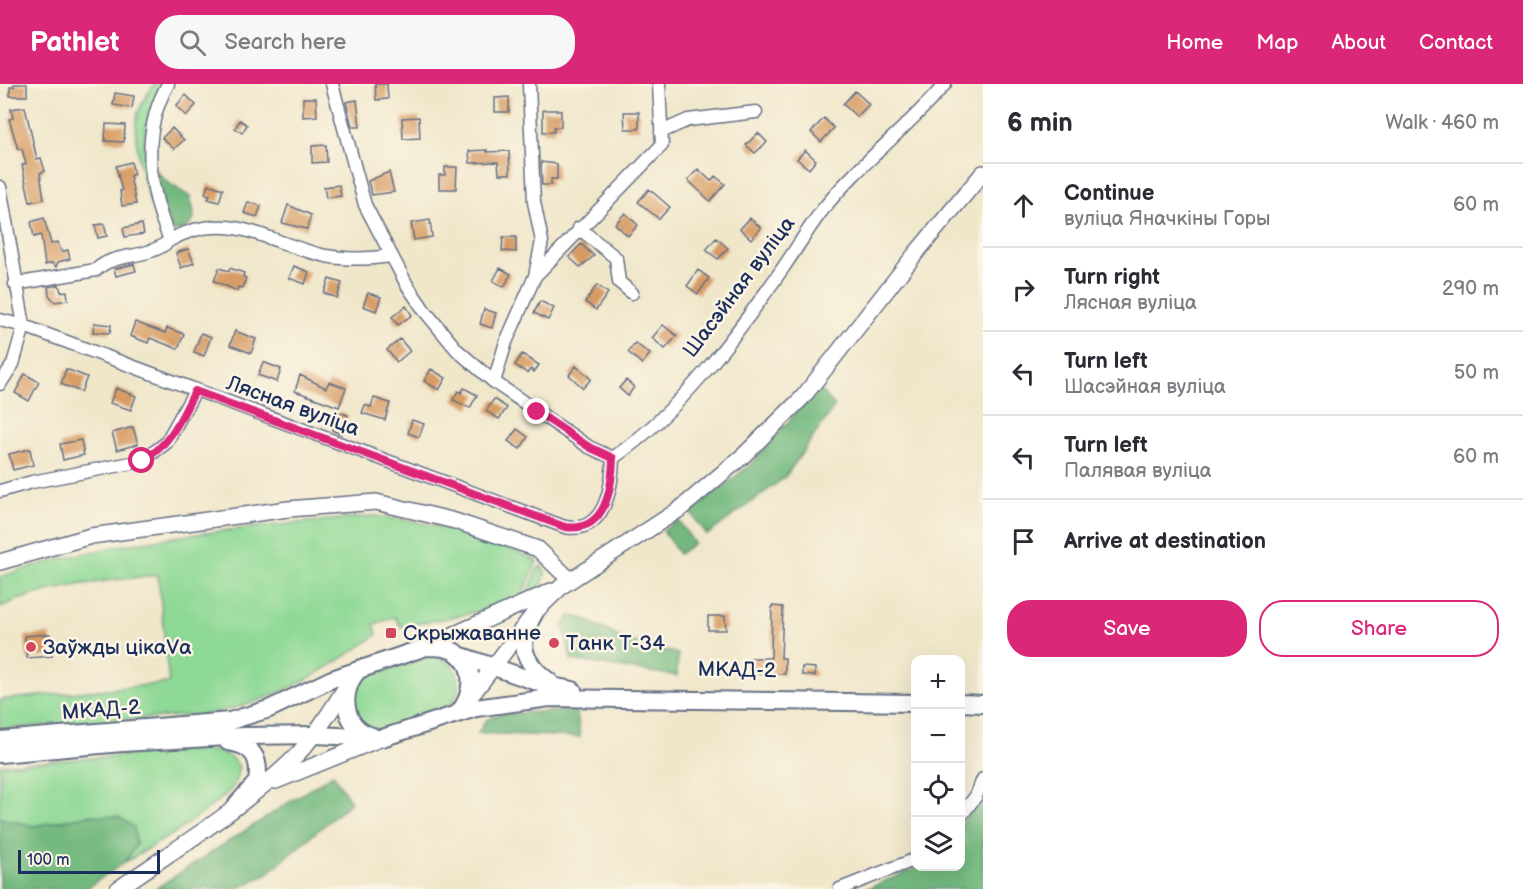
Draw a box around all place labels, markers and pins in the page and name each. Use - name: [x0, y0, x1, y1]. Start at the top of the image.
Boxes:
- place label: Скрыжаванне: [403, 621, 541, 646]
- marker: Скрыжаванне: [384, 626, 398, 640]
- place label: Танк Т-34: [566, 631, 665, 656]
- place label: Заўжды цікаVа: [43, 635, 192, 660]
- marker: Танк Т-34: [547, 636, 561, 650]
- marker: Заўжды цікаVа: [24, 640, 38, 654]

